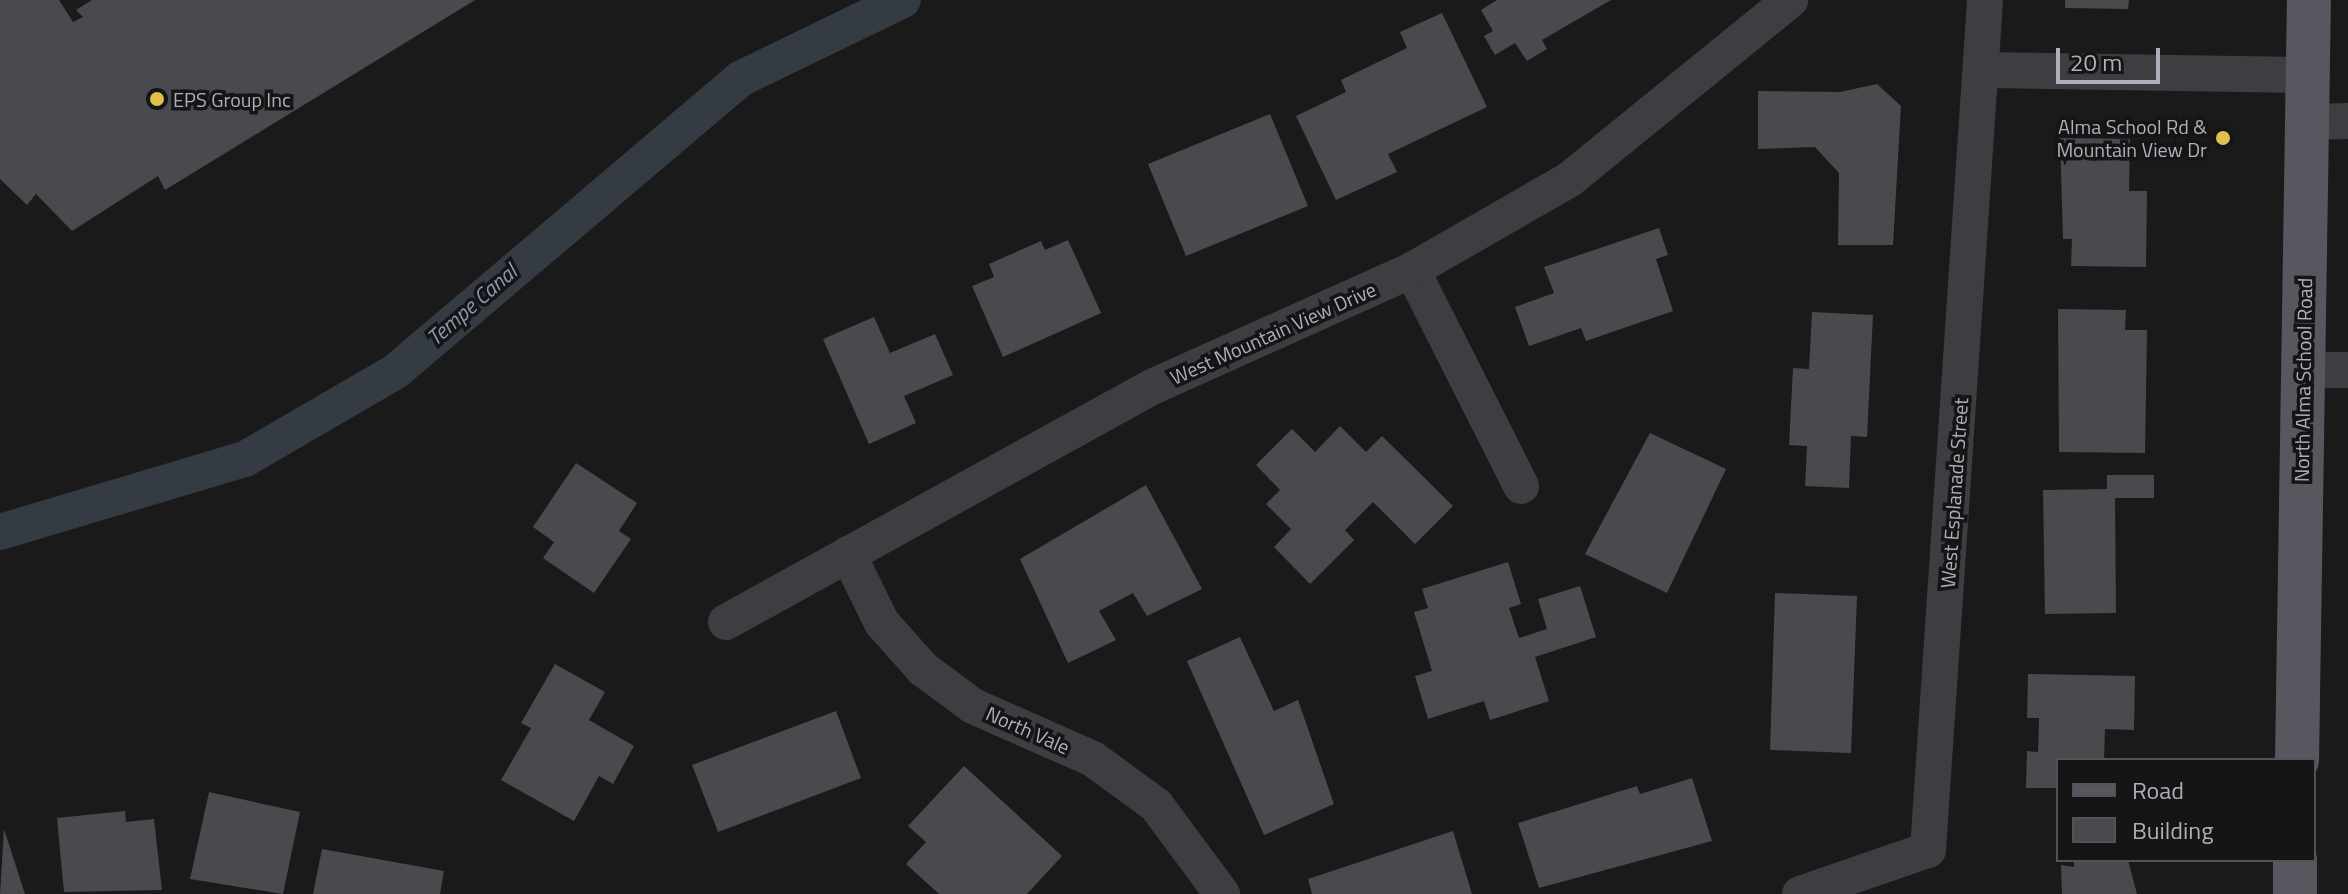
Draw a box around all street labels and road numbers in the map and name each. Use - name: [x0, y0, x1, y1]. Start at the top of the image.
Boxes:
- street label: West Mountain View Drive: [1166, 277, 1380, 389]
- street label: North Alma School Road: [2289, 278, 2317, 482]
- street label: West Esplanade Street: [1935, 397, 1973, 589]
- street label: North Vale: [983, 701, 1073, 759]

